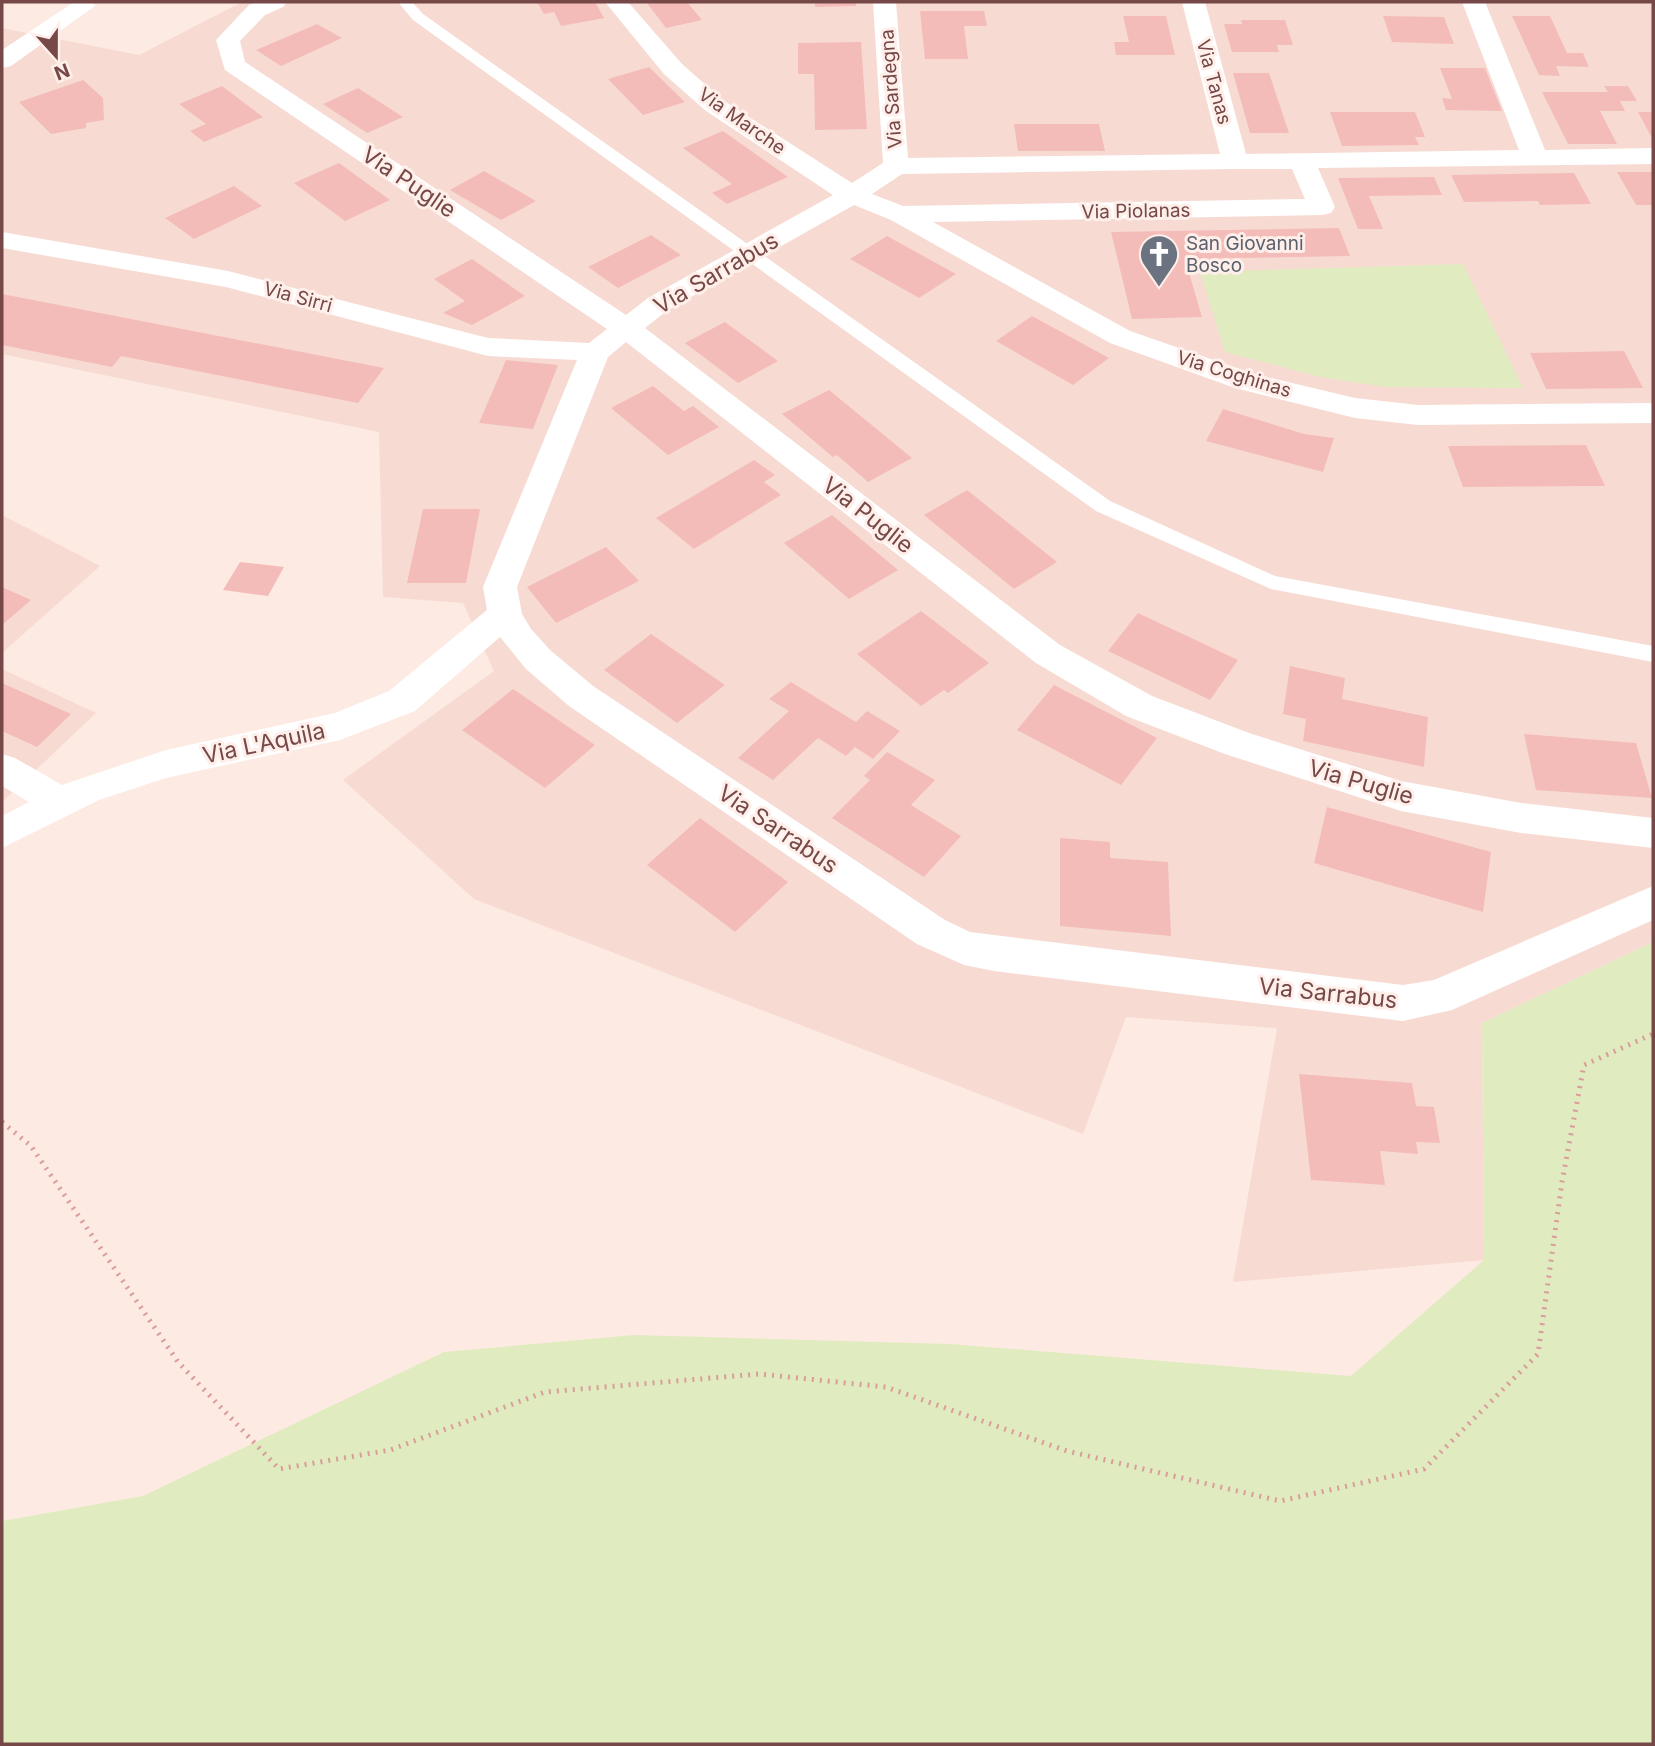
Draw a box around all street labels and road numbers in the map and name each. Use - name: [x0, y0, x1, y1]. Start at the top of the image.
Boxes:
- street label: Via Sardegna: [875, 28, 907, 150]
- street label: Via Tanas: [1192, 37, 1236, 127]
- street label: Via Marche: [694, 82, 790, 160]
- street label: Via Puglie: [356, 140, 462, 224]
- street label: Via Piolanas: [1081, 199, 1191, 223]
- street label: Via Sarrabus: [649, 226, 783, 320]
- street label: Via Sirri: [261, 277, 335, 317]
- street label: Via Coghinas: [1174, 346, 1294, 402]
- street label: Via Puglie: [817, 471, 919, 559]
- street label: Via L'Aquila: [200, 716, 328, 770]
- street label: Via Puglie: [1305, 754, 1417, 810]
- street label: Via Sarrabus: [713, 779, 843, 879]
- street label: Via Sarrabus: [1257, 972, 1399, 1014]

